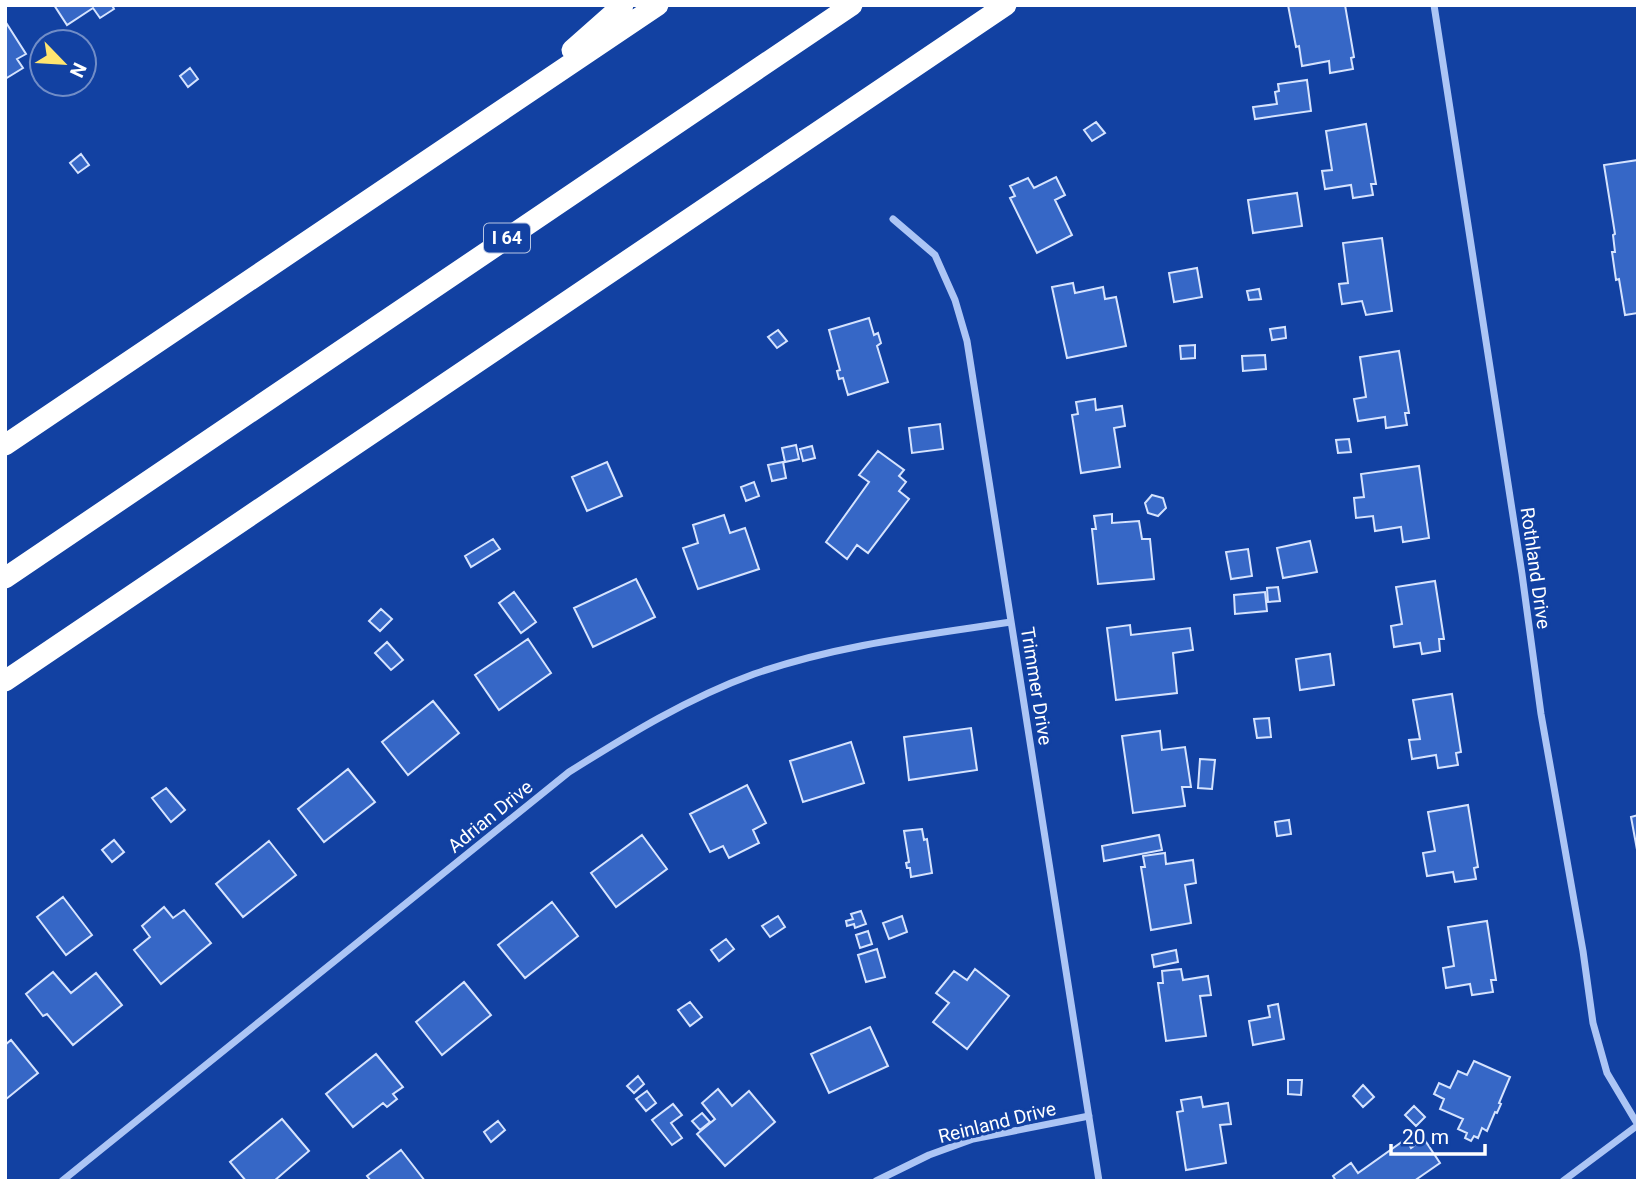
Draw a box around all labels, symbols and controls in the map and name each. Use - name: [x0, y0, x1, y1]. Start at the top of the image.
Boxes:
- north arrow: [28, 28, 98, 98]
- text: N: [65, 59, 91, 81]
- road number: I 64: [484, 224, 530, 252]
- street label: Rothland Drive: [1516, 506, 1555, 630]
- street label: Trimmer Drive: [1016, 626, 1057, 747]
- street label: Adrian Drive: [443, 775, 537, 858]
- street label: Reinland Drive: [936, 1097, 1058, 1148]
- scale bar: [1391, 1112, 1486, 1156]
- text: 20 m: [1402, 1125, 1449, 1149]

